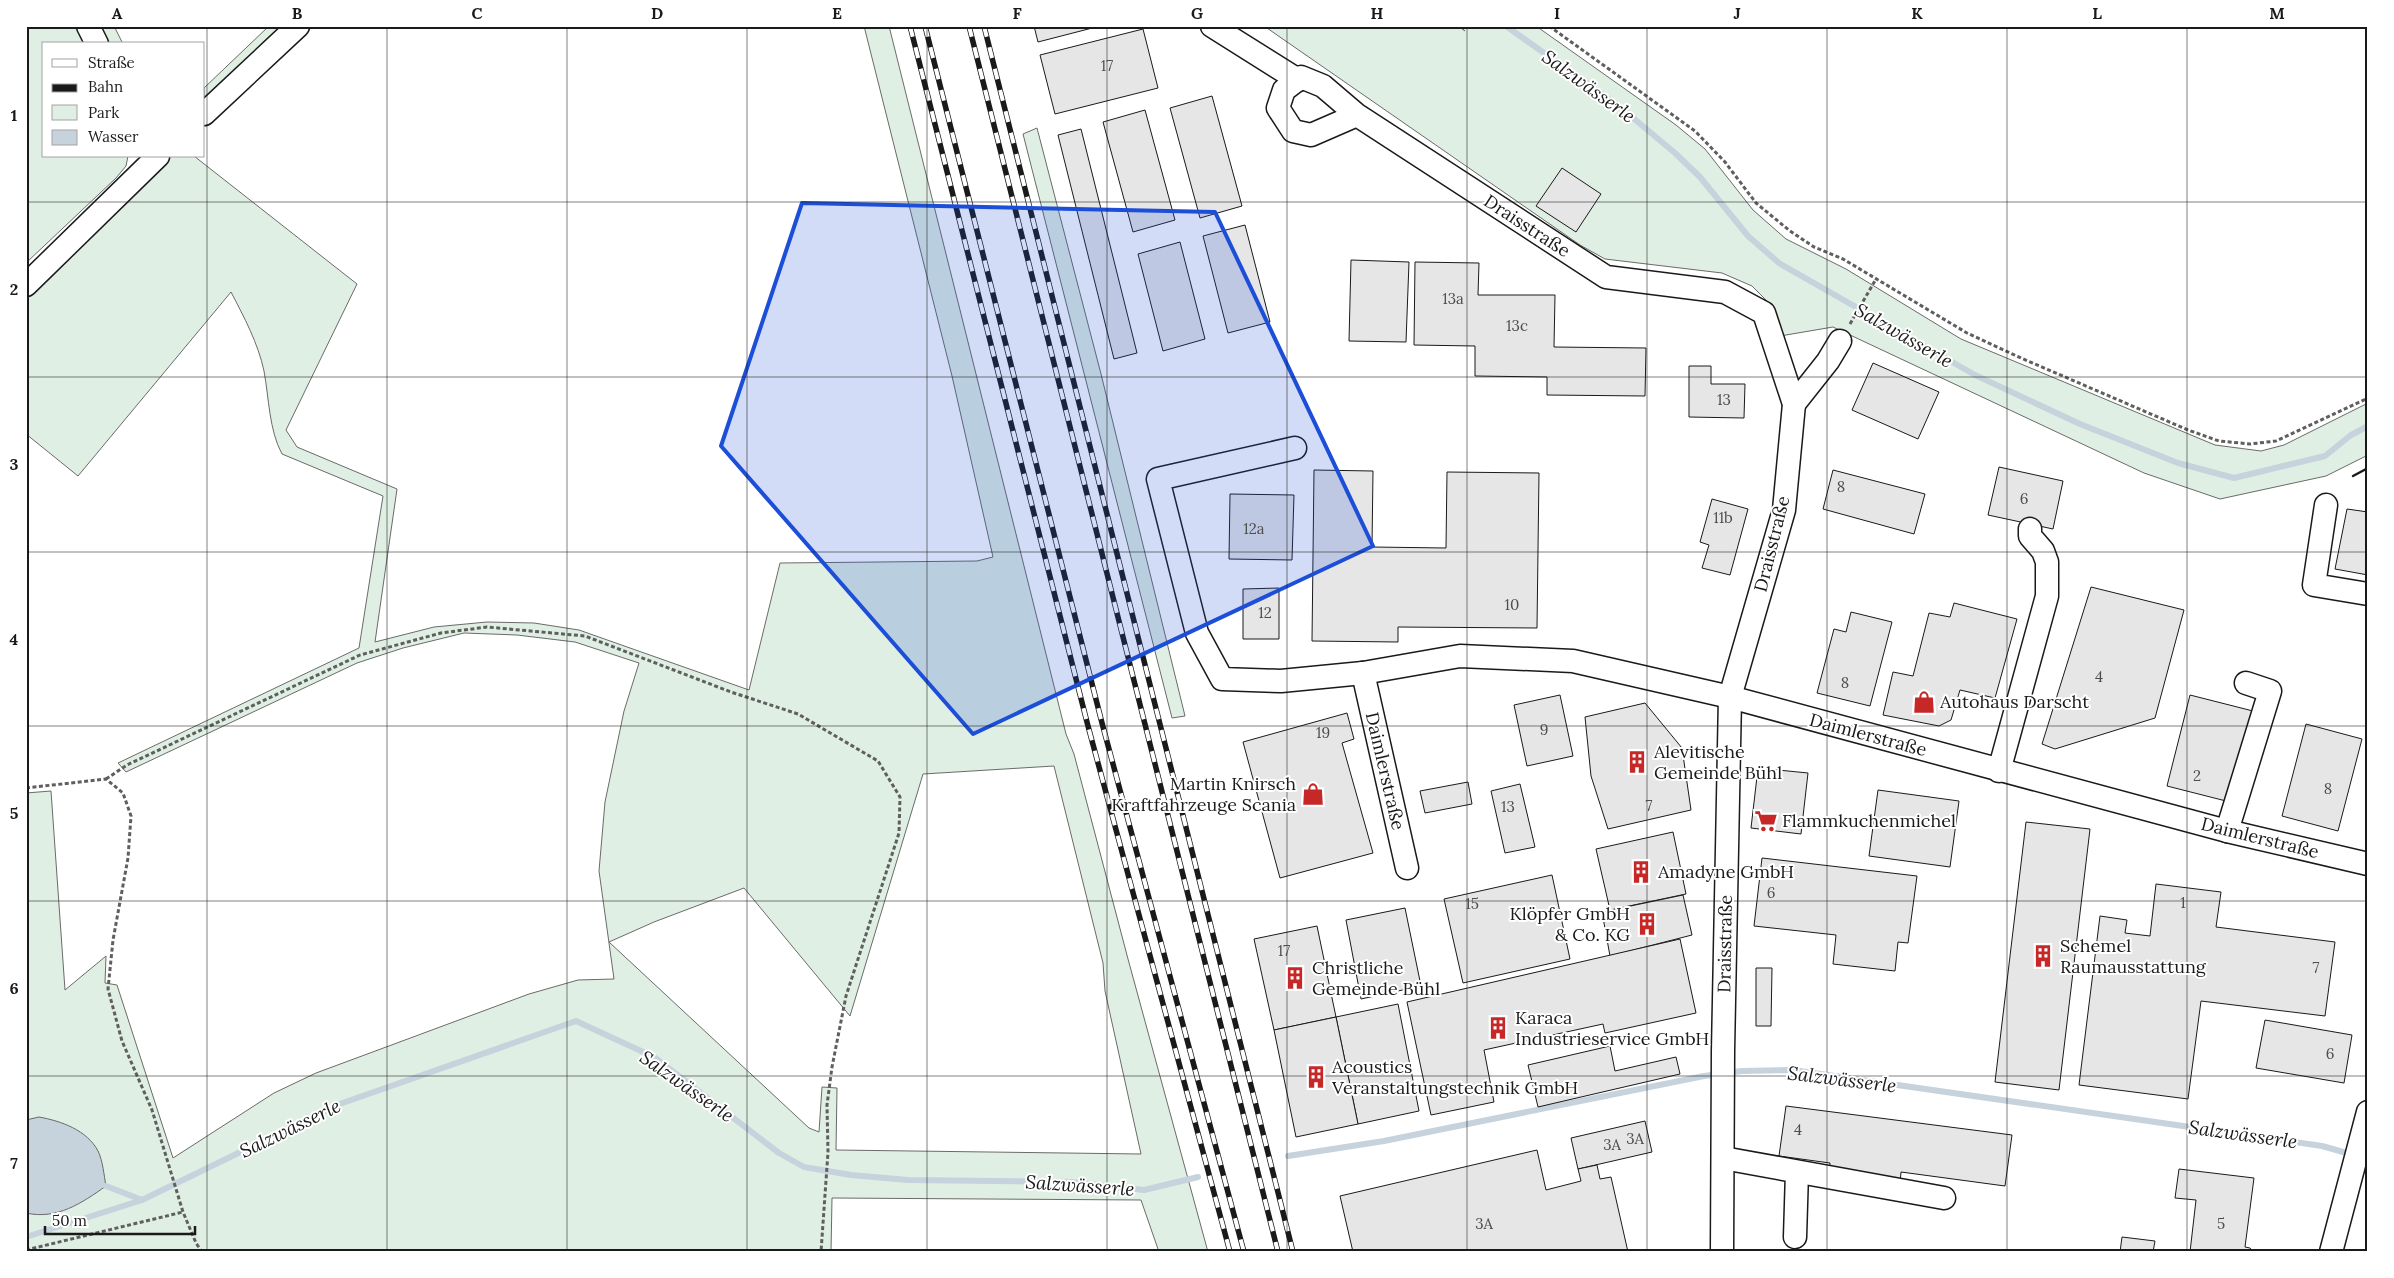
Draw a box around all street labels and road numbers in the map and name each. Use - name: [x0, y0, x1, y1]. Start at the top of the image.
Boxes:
- street label: Draisstraße: [1480, 189, 1575, 262]
- street label: Draisstraße: [1748, 493, 1795, 594]
- street label: Daimlerstraße: [1807, 708, 1930, 761]
- street label: Daimlerstraße: [1361, 710, 1410, 832]
- street label: Daimlerstraße: [2199, 812, 2322, 863]
- street label: Draisstraße: [1712, 895, 1737, 993]

